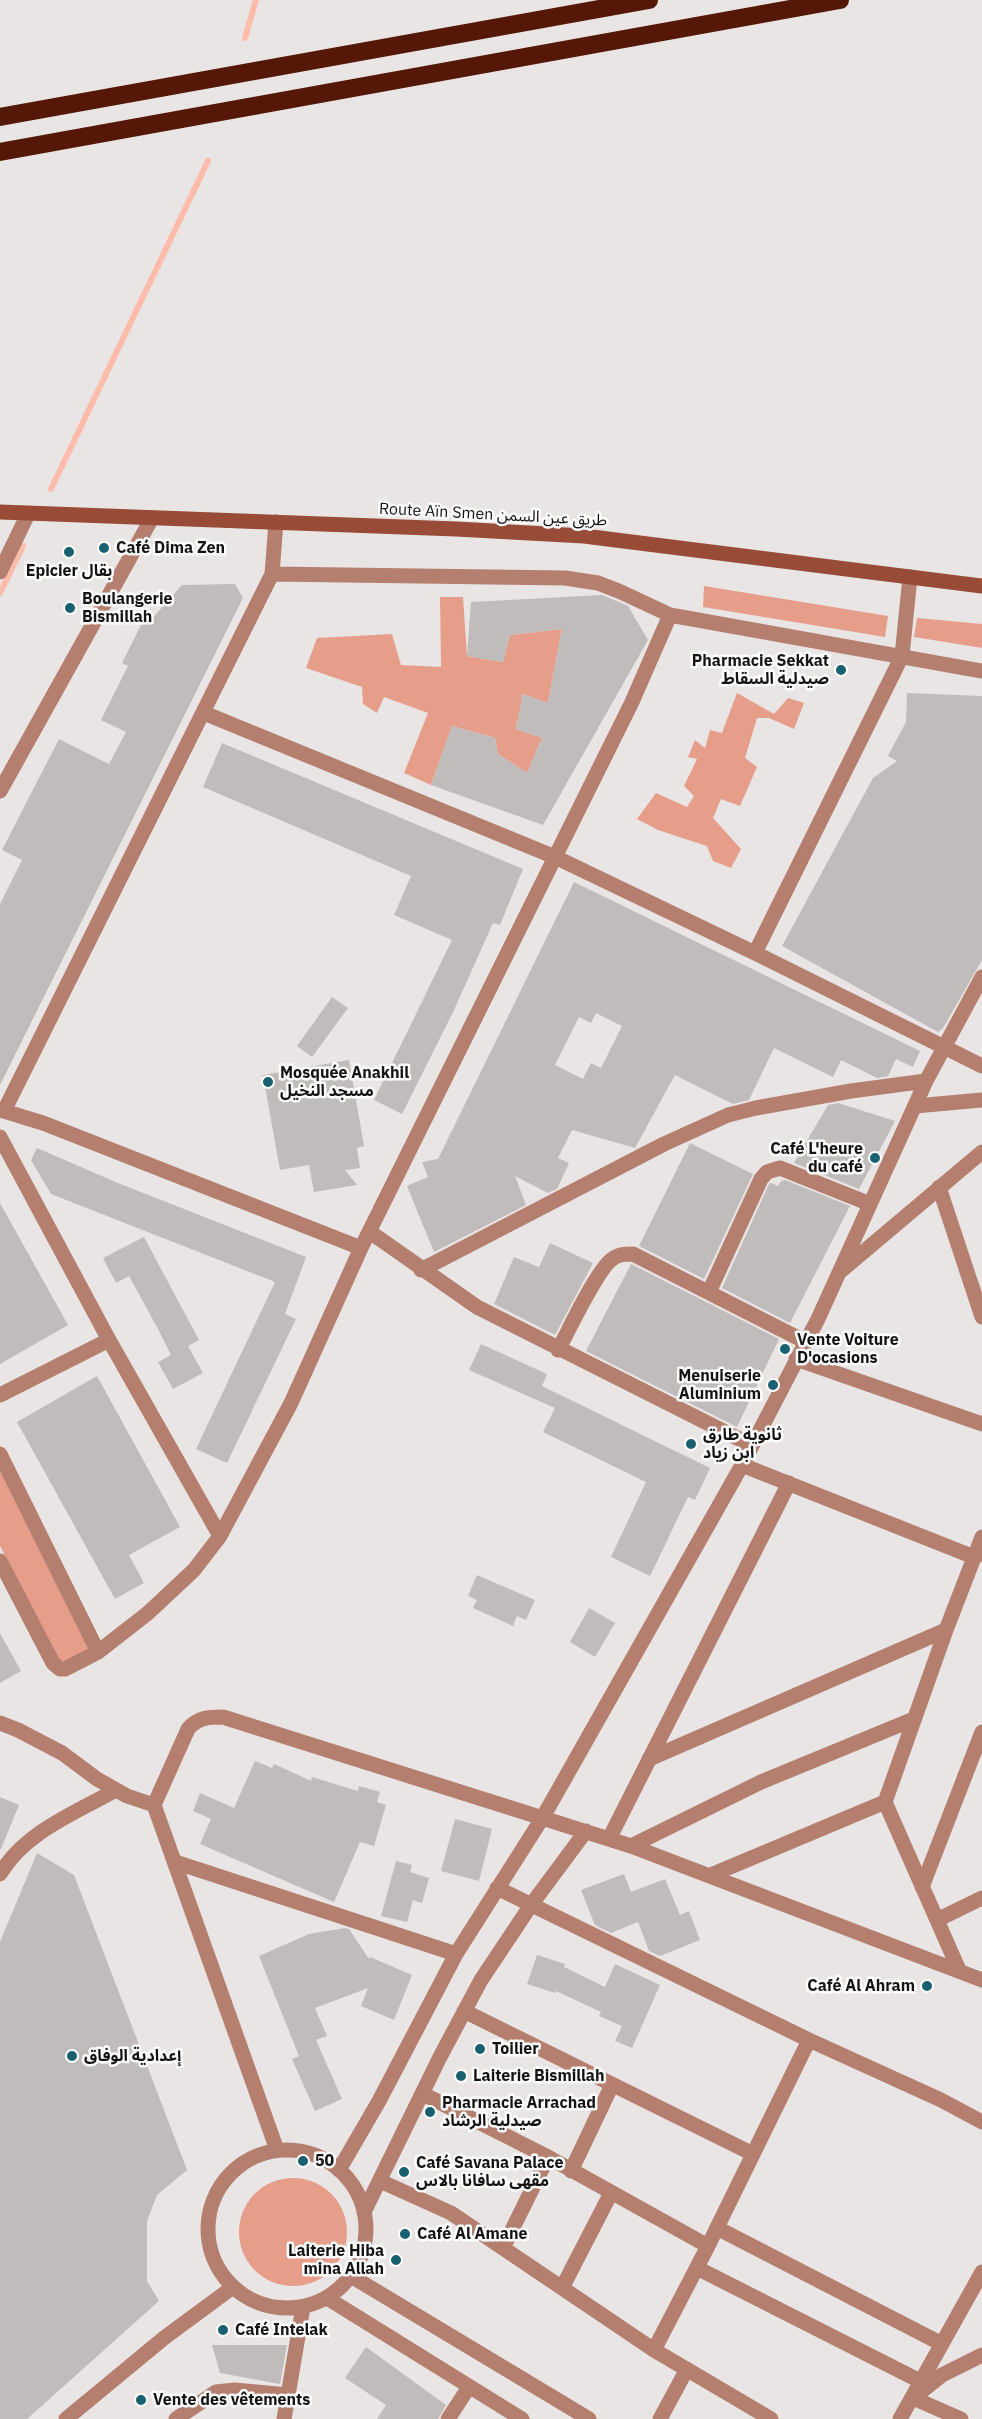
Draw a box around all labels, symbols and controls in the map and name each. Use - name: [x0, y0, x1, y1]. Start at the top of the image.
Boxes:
- street label: Route Aïn Smen طريق عين السمن: [378, 499, 608, 531]
- place label: Café Dima Zen: [116, 538, 225, 558]
- marker: Café Dima Zen: [97, 541, 111, 555]
- marker: Epicier بقال: [62, 545, 76, 559]
- place label: Epicier بقال: [26, 561, 112, 581]
- place label: Boulangerie Bismillah: [82, 589, 172, 627]
- marker: Boulangerie Bismillah: [63, 601, 77, 615]
- place label: Pharmacie Sekkat صيدلية السقاط: [692, 651, 829, 689]
- marker: Pharmacie Sekkat صيدلية السقاط: [834, 663, 848, 677]
- place label: Mosquée Anakhil مسجد النخيل: [280, 1063, 409, 1101]
- marker: Mosquée Anakhil مسجد النخيل: [261, 1075, 275, 1089]
- place label: Café L'heure du café: [770, 1139, 863, 1177]
- marker: Café L'heure du café: [868, 1151, 882, 1165]
- place label: Vente Voiture D'ocasions: [797, 1330, 899, 1368]
- marker: Vente Voiture D'ocasions: [778, 1342, 792, 1356]
- place label: Menuiserie Aluminium: [678, 1366, 761, 1404]
- marker: Menuiserie Aluminium: [766, 1378, 780, 1392]
- place label: ثانوية طارق ابن زياد: [703, 1425, 782, 1463]
- marker: ثانوية طارق ابن زياد: [684, 1437, 698, 1451]
- place label: Café Al Ahram: [807, 1976, 915, 1996]
- marker: Café Al Ahram: [920, 1979, 934, 1993]
- place label: Toilier: [492, 2039, 539, 2059]
- marker: Toilier: [473, 2042, 487, 2056]
- place label: إعدادية الوفاق: [84, 2046, 181, 2066]
- marker: إعدادية الوفاق: [65, 2049, 79, 2063]
- place label: Laiterie Bismillah: [473, 2066, 604, 2086]
- marker: Laiterie Bismillah: [454, 2069, 468, 2083]
- place label: Pharmacie Arrachad صيدلية الرشاد: [442, 2093, 596, 2131]
- marker: Pharmacie Arrachad صيدلية الرشاد: [423, 2105, 437, 2119]
- place label: 50: [315, 2151, 334, 2171]
- place label: Café Savana Palace مقهى سافانا بالاس: [416, 2153, 563, 2191]
- marker: 50: [296, 2154, 310, 2168]
- marker: Café Savana Palace مقهى سافانا بالاس: [397, 2165, 411, 2179]
- place label: Café Al Amane: [417, 2224, 527, 2244]
- marker: Café Al Amane: [398, 2227, 412, 2241]
- place label: Laiterie Hiba mina Allah: [288, 2241, 384, 2279]
- marker: Laiterie Hiba mina Allah: [389, 2253, 403, 2267]
- place label: Café Intelak: [235, 2320, 328, 2340]
- marker: Café Intelak: [216, 2323, 230, 2337]
- place label: Vente des vêtements: [153, 2390, 310, 2410]
- marker: Vente des vêtements: [134, 2393, 148, 2407]

